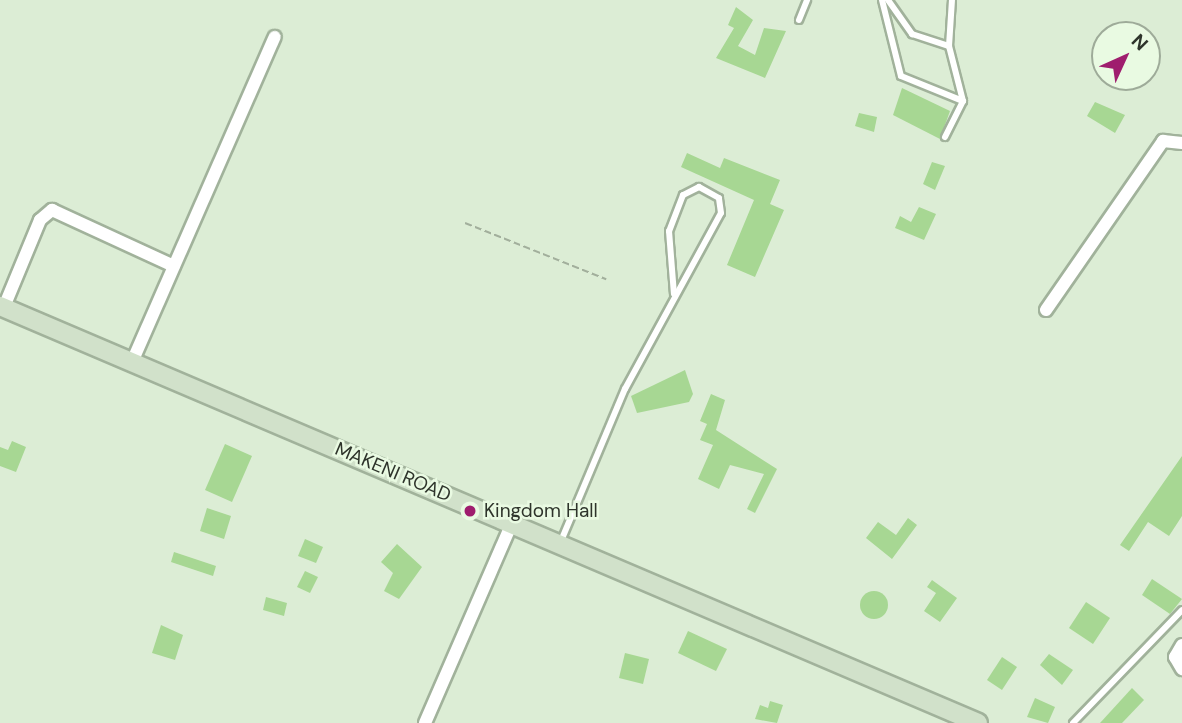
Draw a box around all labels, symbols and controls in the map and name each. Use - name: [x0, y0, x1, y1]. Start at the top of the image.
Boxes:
- north arrow: [1091, 21, 1161, 91]
- text: N: [1126, 28, 1154, 56]
- street label: MAKENI ROAD: [332, 437, 454, 507]
- place label: Kingdom Hall: [484, 500, 598, 522]
- marker: Kingdom Hall: [462, 503, 478, 519]

